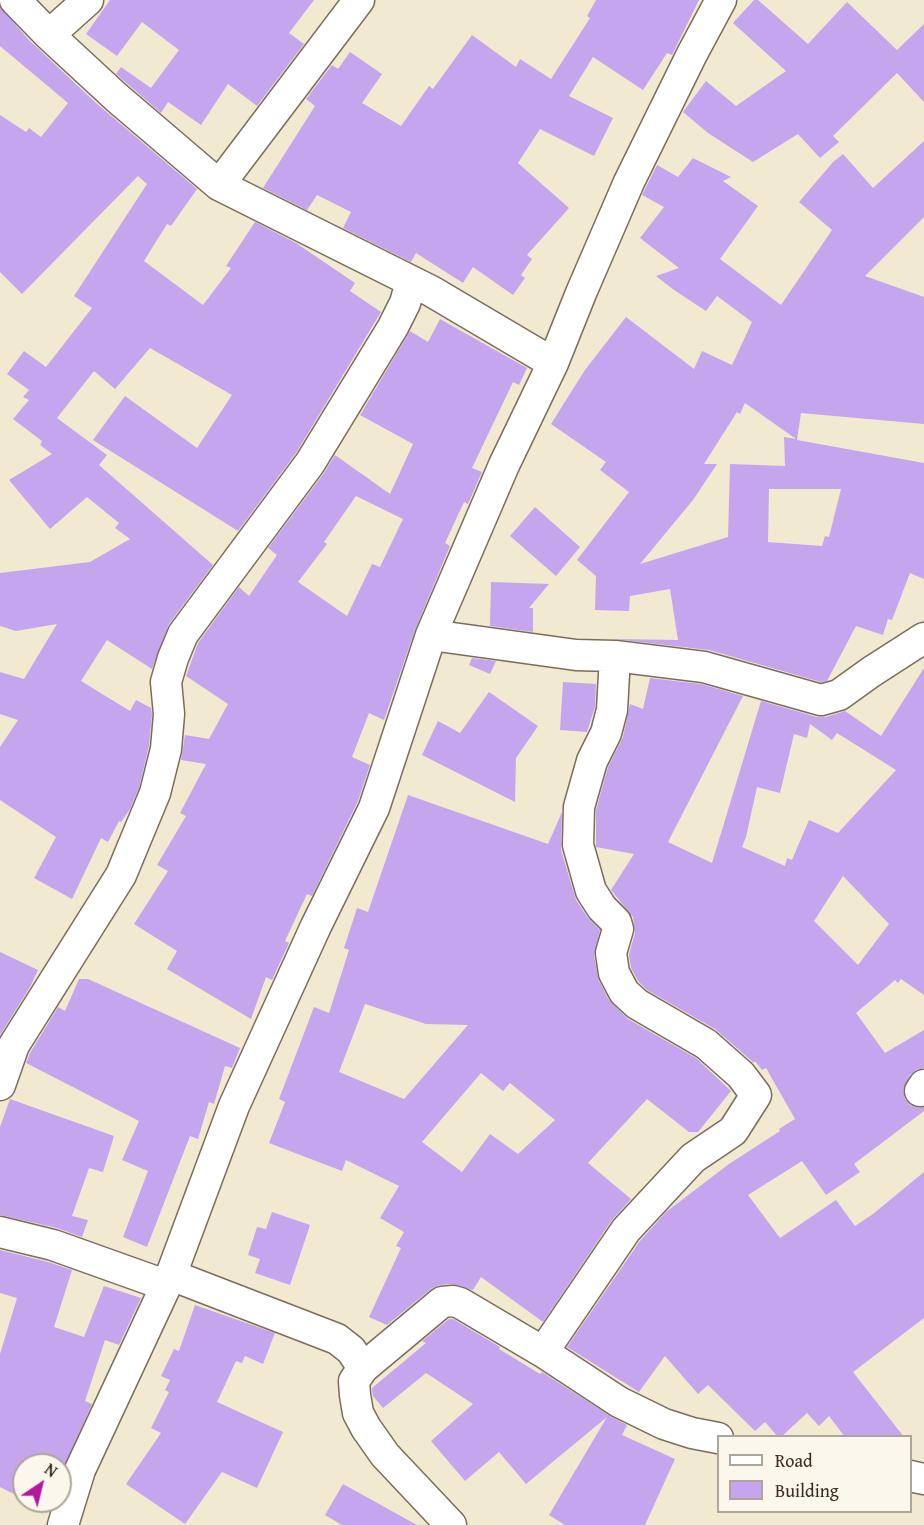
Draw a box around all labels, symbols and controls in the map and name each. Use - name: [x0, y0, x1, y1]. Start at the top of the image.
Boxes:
- legend: [717, 1435, 912, 1513]
- text: Road: [775, 1447, 813, 1474]
- north arrow: [12, 1453, 72, 1513]
- text: N: [40, 1457, 62, 1483]
- text: Building: [775, 1477, 839, 1504]

